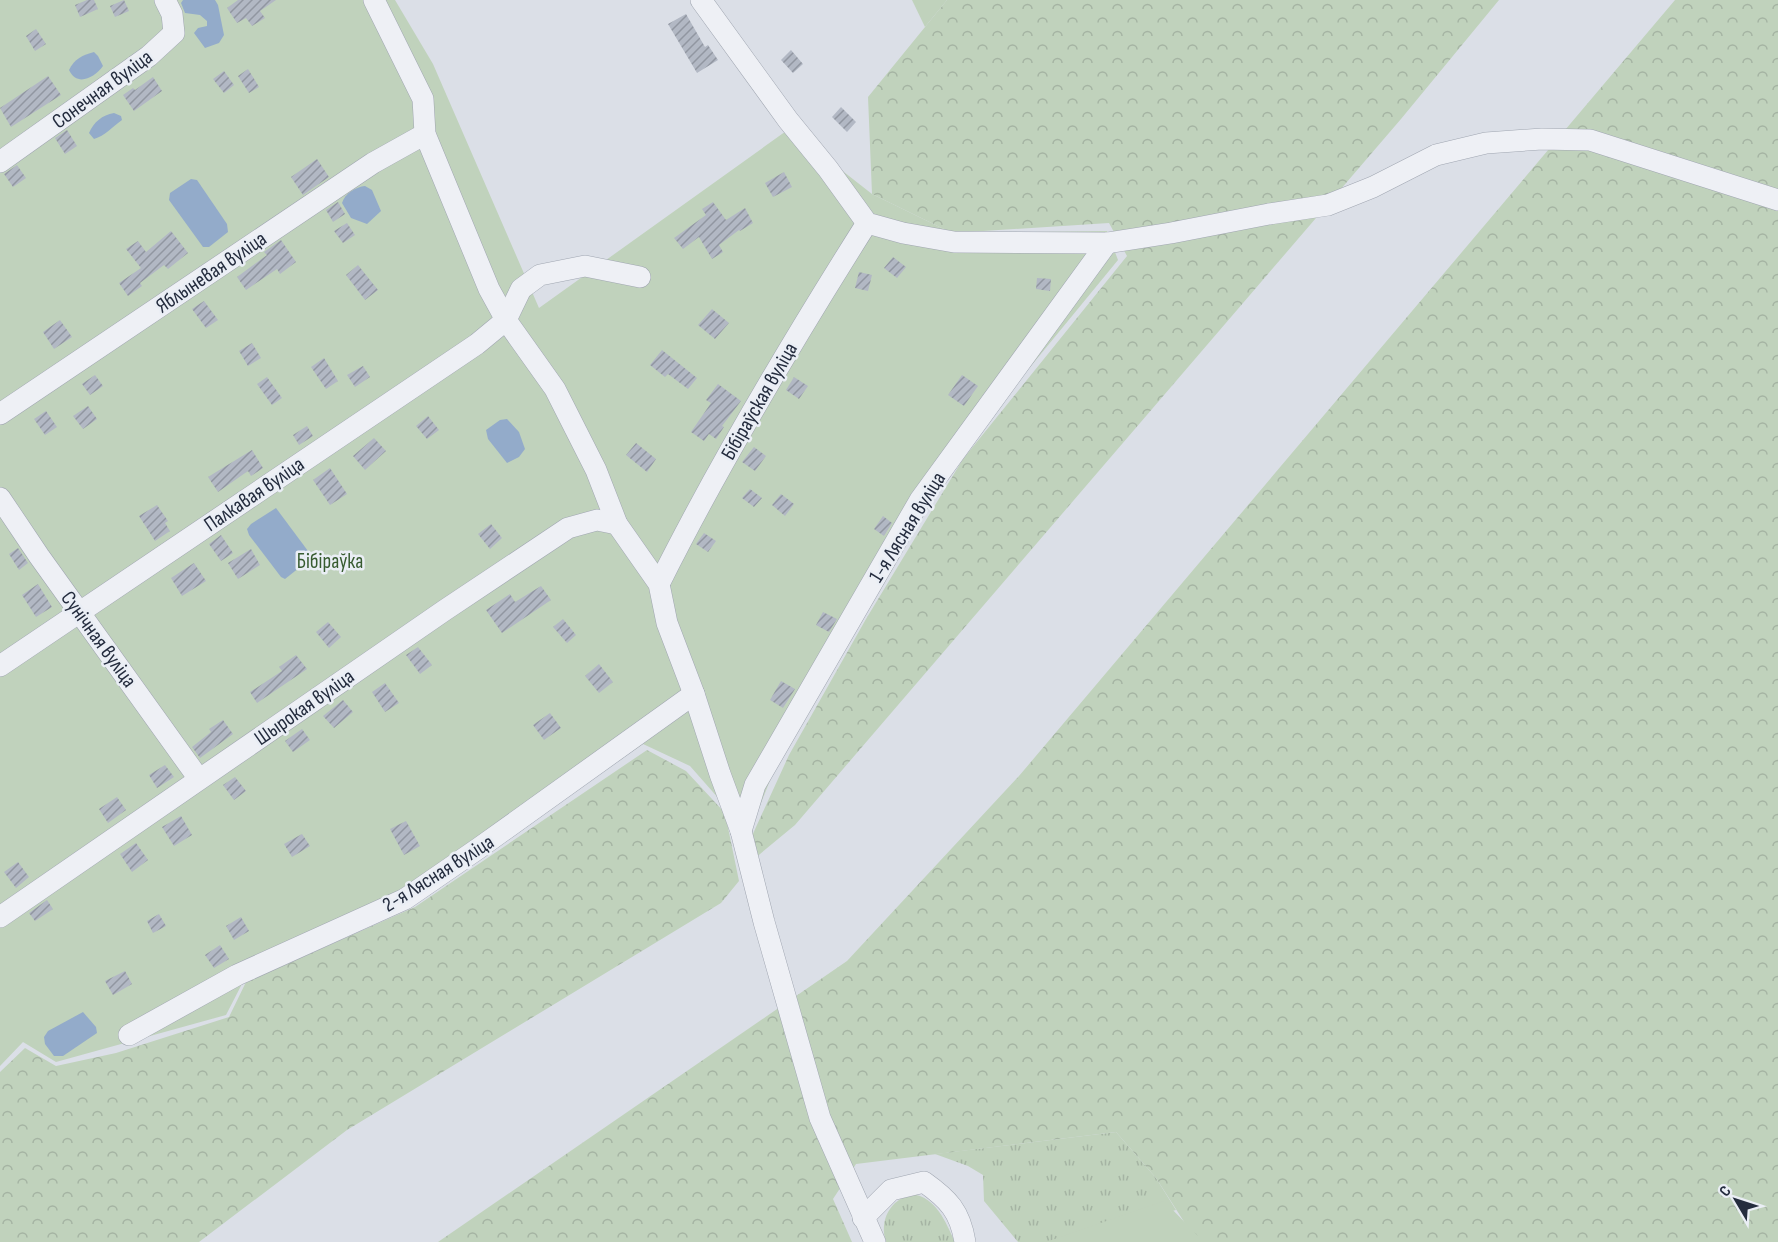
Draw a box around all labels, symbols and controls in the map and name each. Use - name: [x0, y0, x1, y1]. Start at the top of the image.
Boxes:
- street label: Сонечная вуліца: [47, 45, 157, 134]
- street label: Яблыневая вуліца: [151, 226, 271, 319]
- street label: Бібіраўская вуліца: [716, 338, 803, 464]
- street label: Палкавая вуліца: [199, 452, 309, 537]
- street label: 1-я Лясная вуліца: [864, 468, 951, 587]
- park label: Бібіраўка: [297, 549, 363, 574]
- street label: Сунічная вуліца: [55, 586, 142, 692]
- street label: Шырокая вуліца: [250, 664, 359, 751]
- street label: 2-я Лясная вуліца: [378, 829, 499, 918]
- north arrow: [1706, 1170, 1766, 1230]
- text: С: [1716, 1182, 1735, 1201]

